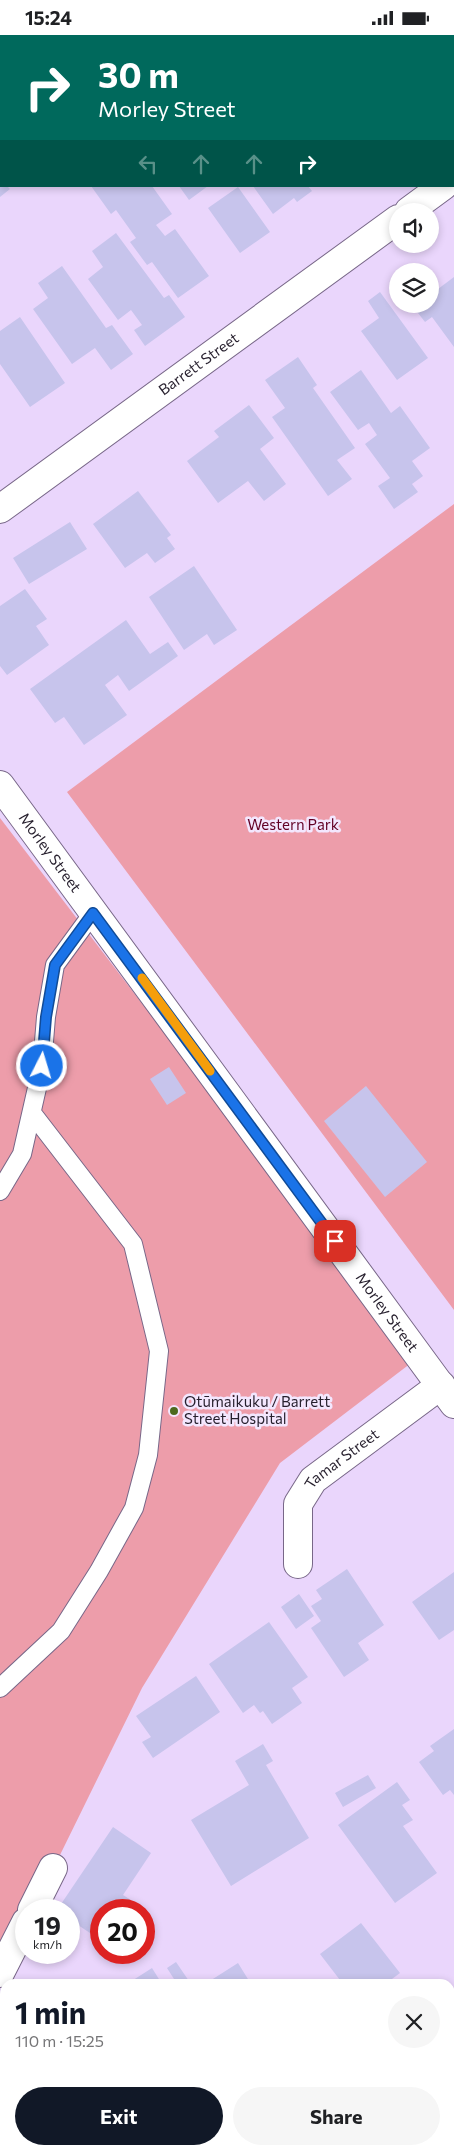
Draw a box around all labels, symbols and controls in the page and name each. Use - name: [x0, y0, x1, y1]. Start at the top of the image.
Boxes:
- text: 15:24: [25, 6, 72, 29]
- text: 30 m: [98, 52, 179, 95]
- icon: right: [15, 55, 80, 120]
- text: Morley Street: [98, 95, 236, 122]
- icon: left: [134, 150, 162, 178]
- icon: ahead: [187, 150, 215, 178]
- icon: ahead: [240, 150, 268, 178]
- icon: right: [293, 150, 321, 178]
- map controls: [389, 203, 439, 313]
- button: sound: [389, 203, 439, 253]
- button: layers: [389, 263, 439, 313]
- street label: Barrett Street: [155, 328, 242, 398]
- street label: Morley Street: [15, 809, 86, 895]
- park label: Western Park: [247, 815, 339, 833]
- position arrow: [15, 1039, 67, 1091]
- pin: [314, 1220, 356, 1262]
- icon: arrive: [321, 1227, 349, 1255]
- street label: Morley Street: [353, 1269, 423, 1355]
- place label: Otūmaikuku / Barrett Street Hospital: [184, 1392, 330, 1427]
- marker: Otūmaikuku / Barrett Street Hospital: [168, 1405, 180, 1417]
- street label: Tamar Street: [300, 1424, 382, 1491]
- speed limit sign: 20: [90, 1899, 155, 1964]
- text: 19: [34, 1910, 61, 1940]
- text: km/h: [33, 1937, 62, 1951]
- text: 1 min: [15, 1993, 86, 2030]
- button: close: [388, 1996, 440, 2048]
- text: 110 m · 15:25: [15, 2031, 104, 2050]
- button: Exit: [15, 2087, 223, 2145]
- button: Share: [233, 2087, 440, 2145]

